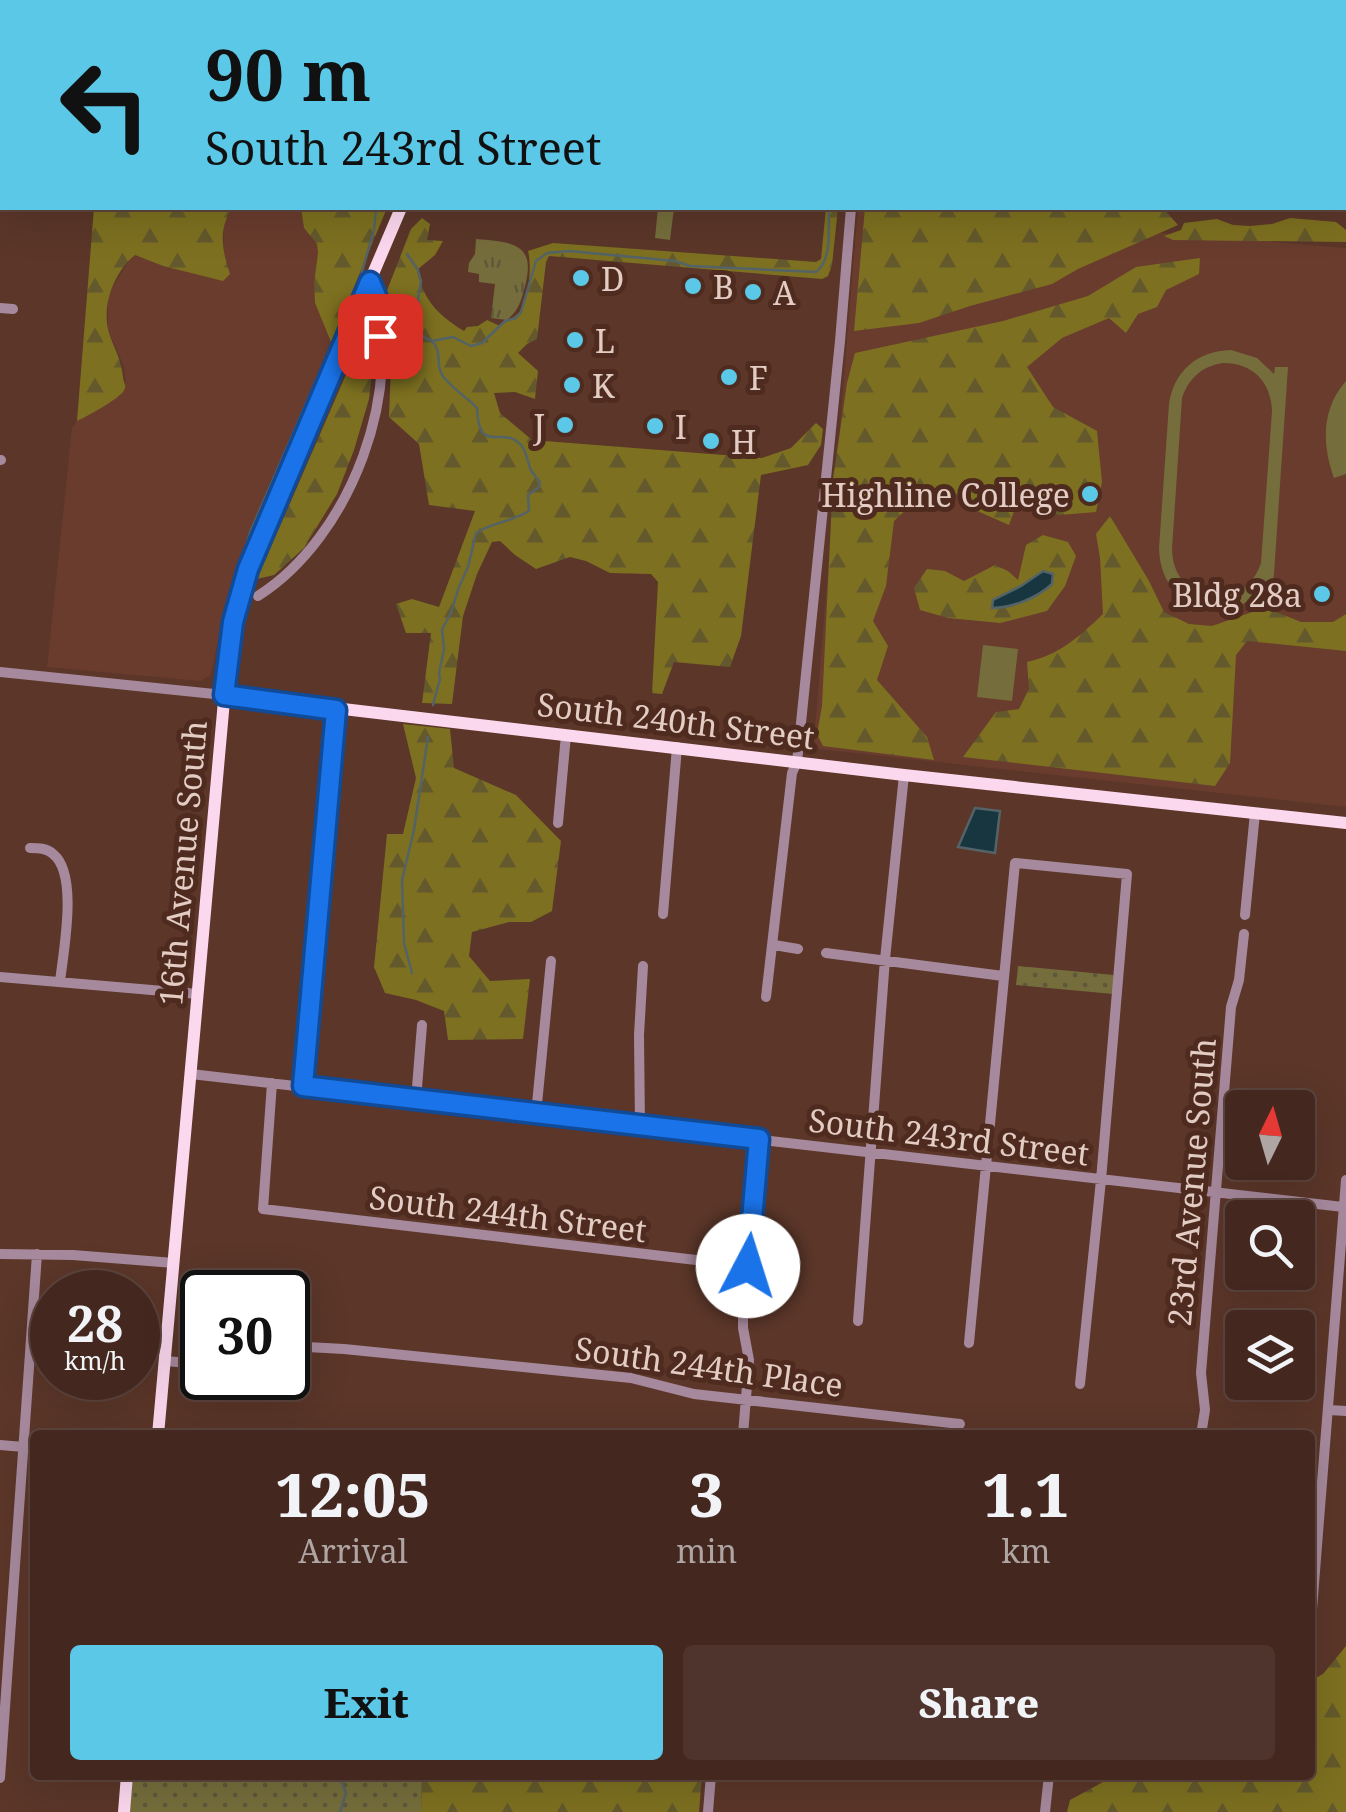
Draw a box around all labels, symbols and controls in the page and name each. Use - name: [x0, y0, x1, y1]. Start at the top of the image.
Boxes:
- text: 90 m: [205, 26, 371, 122]
- icon: left: [40, 40, 170, 170]
- text: South 243rd Street: [205, 117, 602, 178]
- place label: D: [601, 257, 624, 300]
- place label: B: [713, 265, 734, 308]
- marker: D: [570, 267, 592, 289]
- place label: A: [773, 271, 796, 314]
- marker: B: [682, 275, 704, 297]
- marker: A: [742, 281, 764, 303]
- pin: [338, 294, 423, 379]
- icon: arrive: [353, 309, 408, 364]
- place label: L: [595, 319, 615, 362]
- marker: L: [564, 329, 586, 351]
- place label: F: [749, 356, 768, 399]
- place label: K: [592, 364, 615, 407]
- marker: F: [718, 366, 740, 388]
- marker: K: [561, 374, 583, 396]
- place label: J: [533, 404, 545, 447]
- place label: I: [675, 405, 687, 448]
- marker: J: [554, 414, 576, 436]
- marker: I: [644, 415, 666, 437]
- place label: H: [731, 420, 756, 463]
- marker: H: [700, 430, 722, 452]
- place label: Highline College: [821, 473, 1070, 516]
- marker: Highline College: [1079, 483, 1101, 505]
- place label: Bldg 28a: [1172, 573, 1302, 616]
- marker: Bldg 28a: [1311, 583, 1333, 605]
- street label: South 240th Street: [535, 682, 817, 758]
- street label: 16th Avenue South: [148, 719, 216, 1007]
- street label: 23rd Avenue South: [1157, 1036, 1225, 1328]
- north arrow: [1225, 1090, 1315, 1180]
- map controls: [1225, 1090, 1315, 1400]
- street label: South 243rd Street: [806, 1097, 1092, 1175]
- street label: South 244th Street: [367, 1175, 649, 1251]
- button: search: [1225, 1200, 1315, 1290]
- position arrow: [696, 1214, 800, 1318]
- speed limit sign: 30: [180, 1270, 310, 1400]
- text: 28: [67, 1289, 123, 1357]
- button: layers: [1225, 1310, 1315, 1400]
- street label: South 244th Place: [572, 1326, 846, 1406]
- text: km/h: [64, 1343, 126, 1377]
- text: 12:05: [276, 1453, 430, 1535]
- text: 3: [689, 1453, 723, 1535]
- text: 1.1: [983, 1453, 1069, 1535]
- text: Arrival: [298, 1529, 408, 1572]
- text: min: [676, 1529, 737, 1572]
- text: km: [1002, 1529, 1050, 1572]
- button: Exit: [70, 1645, 663, 1760]
- button: Share: [683, 1645, 1275, 1760]

